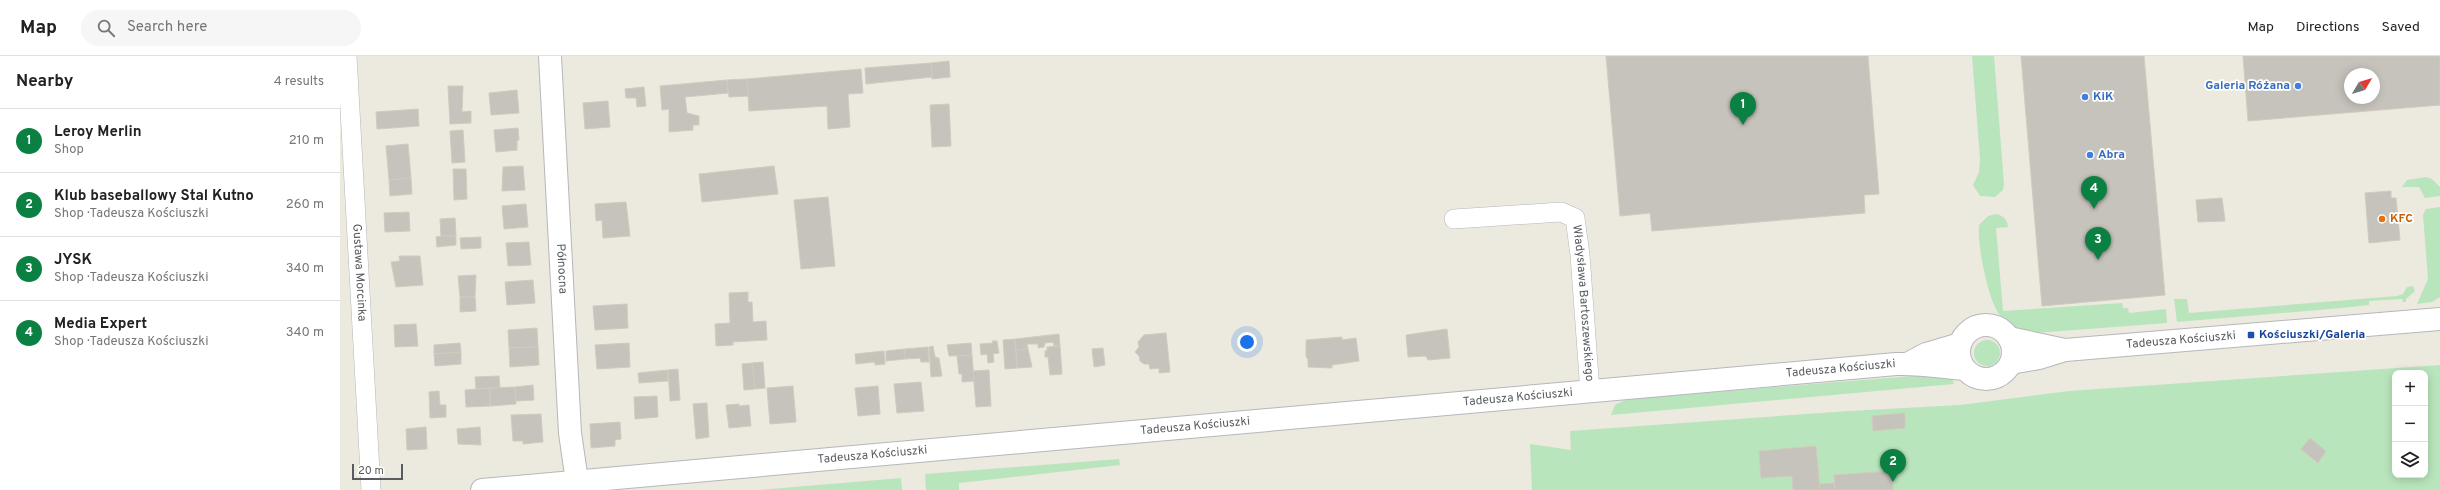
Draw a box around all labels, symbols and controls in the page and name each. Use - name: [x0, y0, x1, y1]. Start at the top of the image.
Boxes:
- search box: [81, 10, 361, 46]
- text: Map: [20, 16, 57, 40]
- icon: search: [95, 17, 117, 39]
- text: Search here: [127, 18, 207, 37]
- text: Map: [2248, 19, 2274, 36]
- text: Directions: [2296, 19, 2360, 36]
- text: Saved: [2382, 19, 2420, 36]
- north arrow: [2344, 68, 2380, 104]
- text: Nearby: [16, 71, 73, 93]
- text: 4 results: [274, 74, 324, 90]
- place label: Galeria Różana: [2205, 78, 2290, 94]
- marker: Galeria Różana: [2293, 81, 2303, 91]
- place label: KiK: [2093, 89, 2114, 105]
- pin: 1: [1730, 92, 1756, 125]
- marker: KiK: [2080, 92, 2090, 102]
- text: Leroy Merlin: [54, 123, 142, 142]
- text: 1: [26, 133, 32, 149]
- text: 210 m: [289, 133, 324, 149]
- text: Shop: [54, 142, 84, 158]
- place label: Abra: [2098, 147, 2125, 163]
- marker: Abra: [2085, 150, 2095, 160]
- pin: 4: [2081, 176, 2107, 209]
- text: Klub baseballowy Stal Kutno: [54, 187, 254, 206]
- text: 2: [25, 197, 33, 213]
- text: 260 m: [286, 197, 324, 213]
- text: Shop · Tadeusza Kościuszki: [54, 206, 209, 222]
- place label: KFC: [2390, 211, 2413, 227]
- marker: KFC: [2377, 214, 2387, 224]
- street label: Gustawa Morcinka: [348, 223, 370, 322]
- street label: Władysława Bartoszewskiego: [1568, 224, 1597, 382]
- pin: 3: [2085, 227, 2111, 260]
- street label: Północna: [552, 243, 571, 294]
- text: JYSK: [54, 251, 92, 270]
- text: 3: [25, 261, 33, 277]
- text: 340 m: [286, 261, 324, 277]
- text: Shop · Tadeusza Kościuszki: [54, 270, 209, 286]
- text: Media Expert: [54, 315, 147, 334]
- text: 4: [25, 325, 33, 341]
- text: 340 m: [286, 325, 324, 341]
- place label: Kościuszki/Galeria: [2259, 327, 2365, 343]
- street label: Tadeusza Kościuszki: [2125, 328, 2236, 353]
- marker: Kościuszki/Galeria: [2246, 330, 2256, 340]
- your location: [1237, 332, 1257, 352]
- text: Shop · Tadeusza Kościuszki: [54, 334, 209, 350]
- street label: Tadeusza Kościuszki: [1785, 356, 1896, 382]
- map controls: [2392, 370, 2428, 478]
- button: +: [2392, 370, 2428, 406]
- street label: Tadeusza Kościuszki: [1462, 385, 1573, 411]
- button: −: [2392, 406, 2428, 442]
- street label: Tadeusza Kościuszki: [1140, 414, 1251, 439]
- street label: Tadeusza Kościuszki: [817, 442, 928, 468]
- button: layers: [2392, 442, 2428, 478]
- pin: 2: [1880, 449, 1906, 482]
- scale bar: [352, 462, 403, 481]
- text: 20 m: [358, 464, 384, 478]

